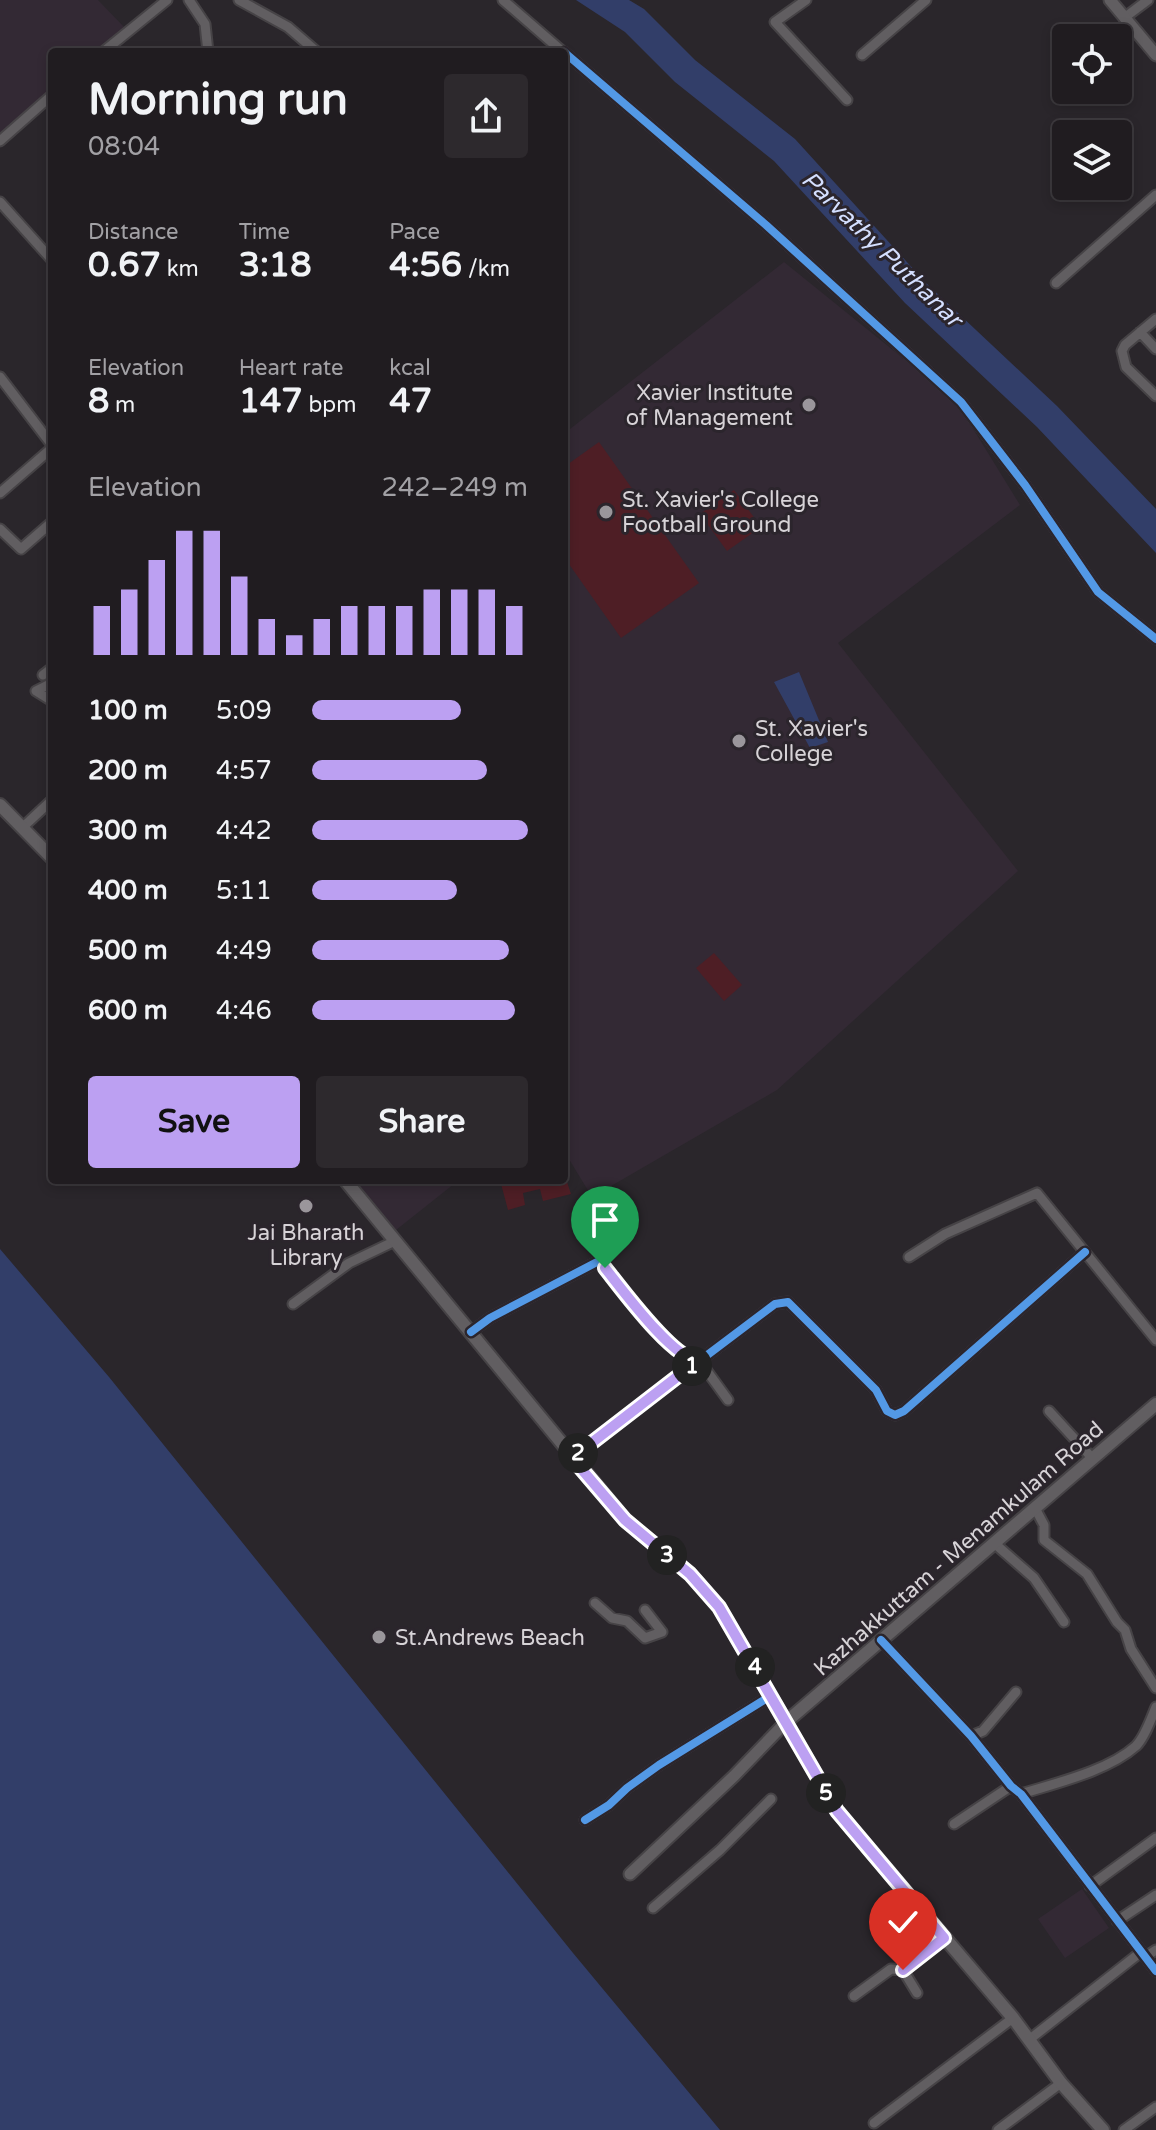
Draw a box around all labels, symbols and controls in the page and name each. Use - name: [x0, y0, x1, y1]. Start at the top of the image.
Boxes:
- map controls: [1052, 24, 1132, 200]
- button: locate: [1052, 24, 1132, 104]
- text: Morning run: [88, 74, 348, 127]
- button: share: [444, 74, 528, 158]
- button: layers: [1052, 120, 1132, 200]
- text: 08:04: [88, 131, 160, 162]
- water label: Parvathy Puthanar: [795, 165, 970, 335]
- text: Distance: [88, 219, 179, 245]
- text: Time: [239, 219, 290, 245]
- text: Pace: [389, 219, 440, 245]
- text: 0.67: [88, 245, 161, 286]
- text: 3:18: [239, 245, 312, 286]
- text: 4:56: [389, 245, 462, 286]
- text: km: [161, 256, 199, 282]
- text: /km: [462, 256, 510, 282]
- text: Elevation: [88, 355, 184, 381]
- text: Heart rate: [239, 355, 344, 381]
- text: kcal: [389, 355, 431, 381]
- place label: Xavier Institute of Management: [626, 380, 793, 431]
- text: 8: [88, 381, 109, 422]
- text: 147: [239, 381, 303, 422]
- text: 47: [389, 381, 432, 422]
- text: m: [109, 392, 135, 418]
- text: bpm: [303, 392, 356, 418]
- marker: Xavier Institute of Management: [800, 396, 818, 414]
- text: Elevation: [88, 472, 202, 503]
- text: 242–249 m: [382, 472, 528, 503]
- place label: St. Xavier's College Football Ground: [622, 487, 819, 538]
- marker: St. Xavier's College Football Ground: [597, 503, 615, 521]
- text: 100 m: [88, 695, 168, 726]
- text: 5:09: [216, 695, 272, 726]
- place label: St. Xavier's College: [755, 716, 868, 767]
- marker: St. Xavier's College: [730, 732, 748, 750]
- text: 200 m: [88, 755, 168, 786]
- text: 4:57: [216, 755, 272, 786]
- text: 300 m: [88, 815, 168, 846]
- text: 4:42: [216, 815, 272, 846]
- text: 400 m: [88, 875, 168, 906]
- text: 5:11: [216, 875, 272, 906]
- text: 500 m: [88, 935, 168, 966]
- text: 4:49: [216, 935, 272, 966]
- text: 600 m: [88, 995, 168, 1026]
- text: 4:46: [216, 995, 272, 1026]
- button: Save: [88, 1076, 300, 1168]
- button: Share: [316, 1076, 528, 1168]
- pin: [571, 1186, 639, 1268]
- marker: Jai Bharath Library: [297, 1197, 315, 1215]
- icon: arrive: [583, 1198, 627, 1242]
- place label: Jai Bharath Library: [248, 1220, 365, 1271]
- pin: 1: [672, 1346, 712, 1386]
- text: 1: [685, 1353, 699, 1379]
- street label: Kazhakkuttam - Menamkulam Road: [809, 1416, 1109, 1682]
- pin: 2: [558, 1433, 598, 1473]
- text: 2: [571, 1440, 585, 1466]
- pin: 3: [647, 1535, 687, 1575]
- text: 3: [660, 1542, 674, 1568]
- place label: St.Andrews Beach: [395, 1625, 585, 1651]
- marker: St.Andrews Beach: [370, 1628, 388, 1646]
- pin: 4: [735, 1647, 775, 1687]
- text: 4: [748, 1654, 762, 1680]
- pin: 5: [806, 1773, 846, 1813]
- text: 5: [819, 1780, 833, 1806]
- pin: [869, 1888, 937, 1970]
- icon: check: [881, 1900, 925, 1944]

